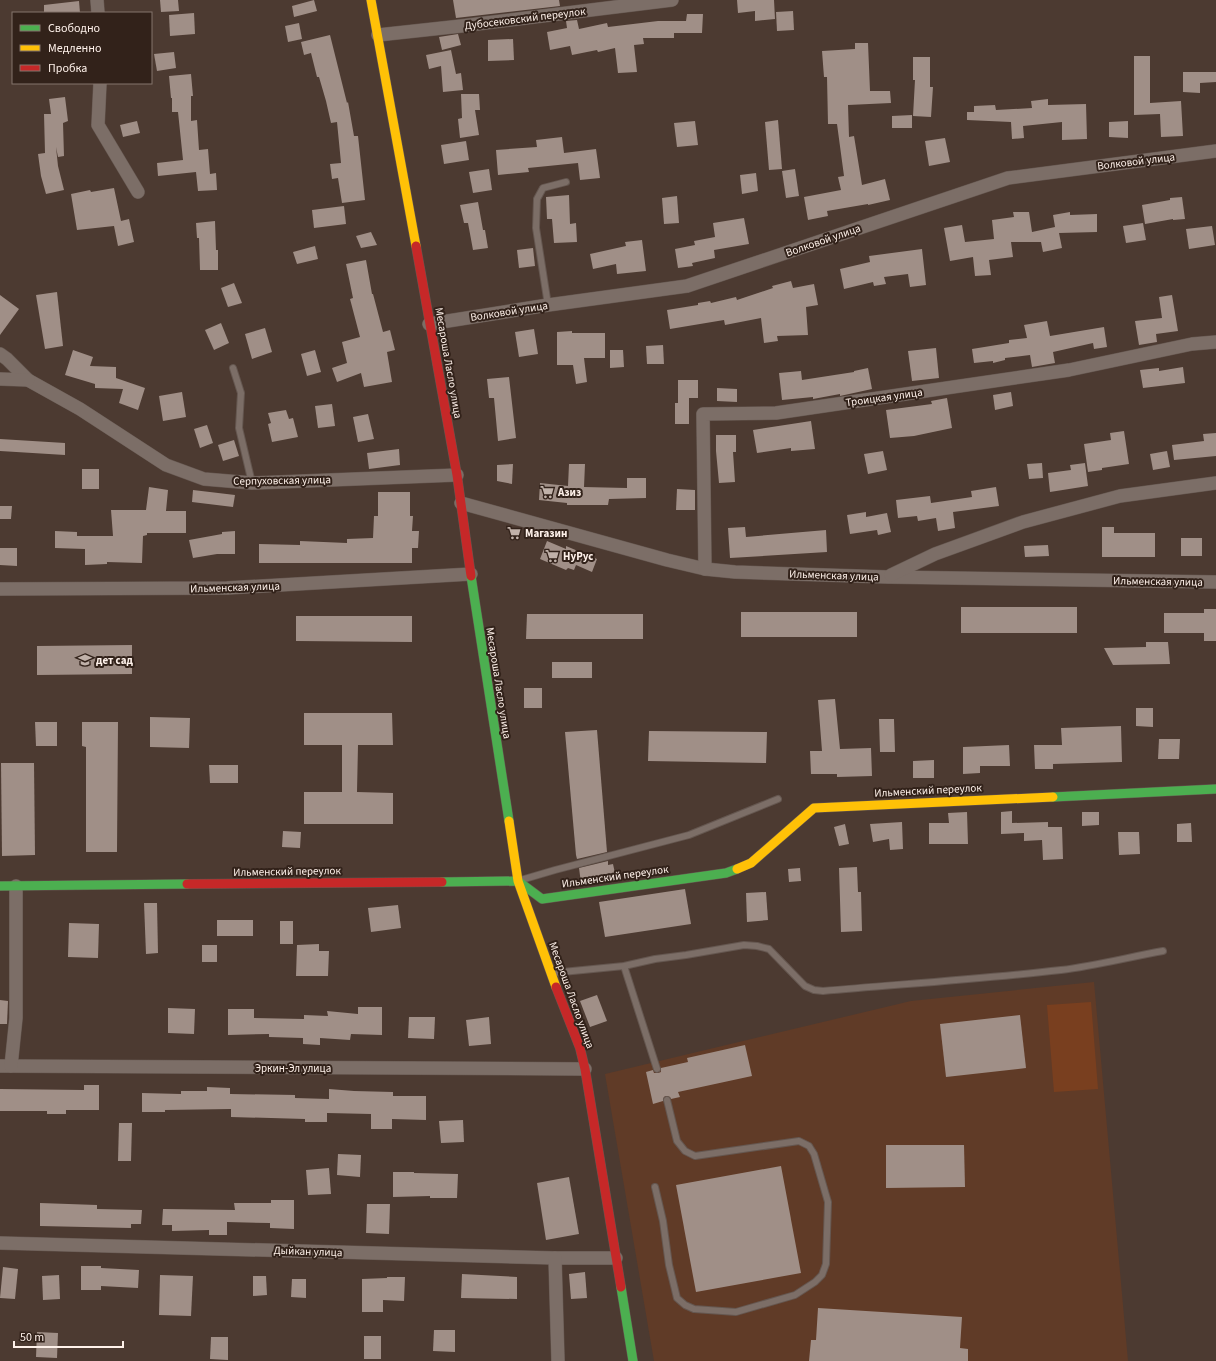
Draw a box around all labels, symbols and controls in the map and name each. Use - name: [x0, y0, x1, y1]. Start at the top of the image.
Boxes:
- street label: Дубосековский переулок: [464, 4, 587, 33]
- legend: [12, 12, 152, 84]
- text: Свободно: [48, 20, 100, 37]
- text: Медленно: [48, 40, 102, 57]
- text: Пробка: [48, 60, 87, 77]
- street label: Волковой улица: [1096, 149, 1176, 174]
- street label: Волковой улица: [784, 221, 863, 260]
- street label: Волковой улица: [469, 298, 549, 325]
- street label: Месароша Ласло улица: [431, 306, 466, 420]
- street label: Троицкая улица: [845, 385, 923, 410]
- street label: Серпуховская улица: [233, 472, 331, 489]
- supermarket icon: Азиз: [539, 484, 555, 500]
- place label: Азиз: [557, 485, 581, 500]
- supermarket icon: Магазин: [506, 525, 522, 541]
- place label: Магазин: [525, 526, 567, 541]
- supermarket icon: НуРус: [544, 548, 560, 564]
- place label: НуРус: [563, 549, 593, 564]
- street label: Ильменская улица: [789, 566, 879, 585]
- street label: Ильменская улица: [1113, 573, 1203, 590]
- street label: Ильменская улица: [190, 578, 280, 597]
- street label: Месароша Ласло улица: [482, 626, 515, 740]
- school or university icon: дет сад: [77, 652, 93, 668]
- place label: дет сад: [96, 653, 133, 668]
- street label: Ильменский переулок: [874, 780, 983, 801]
- street label: Ильменский переулок: [561, 862, 670, 891]
- street label: Ильменский переулок: [233, 863, 341, 880]
- street label: Месароша Ласло улица: [545, 940, 598, 1051]
- street label: Эркин-Эл улица: [255, 1061, 331, 1076]
- street label: Дыйкан улица: [273, 1243, 343, 1260]
- scale bar: [14, 1323, 123, 1349]
- text: 50 m: [20, 1329, 44, 1346]

